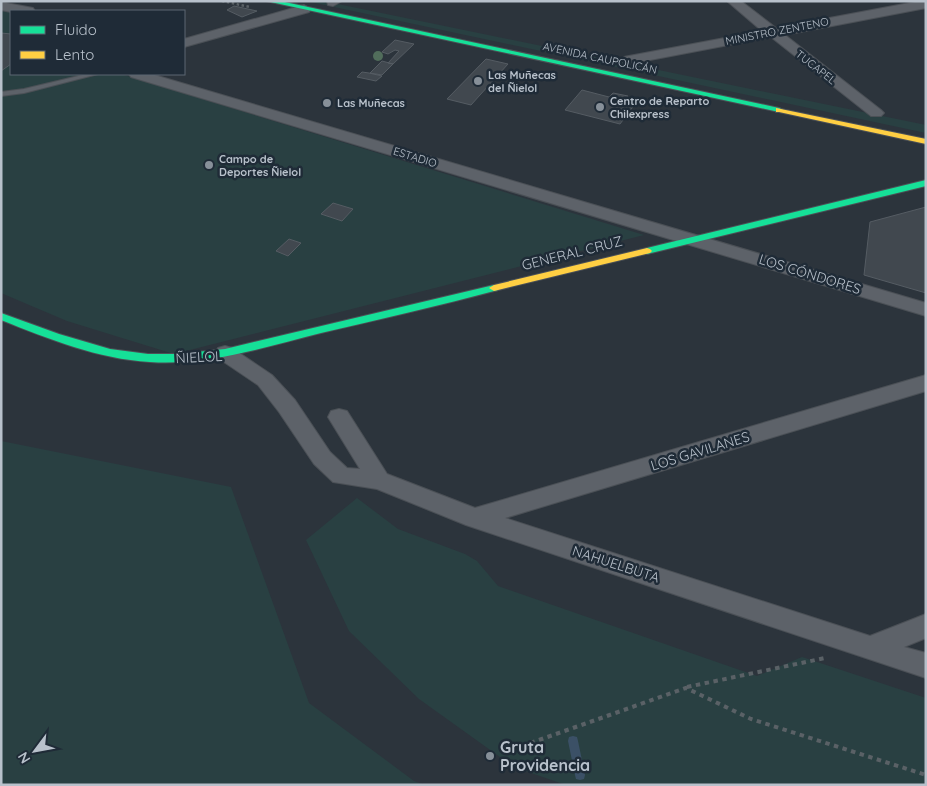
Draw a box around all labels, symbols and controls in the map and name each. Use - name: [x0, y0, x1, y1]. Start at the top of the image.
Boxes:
- legend: [10, 10, 185, 75]
- street label: MINISTRO ZENTENO: [724, 14, 830, 48]
- text: Fluido: [55, 20, 97, 39]
- street label: AVENIDA CAUPOLICÁN: [542, 39, 658, 77]
- text: Lento: [55, 45, 94, 64]
- street label: TUCAPEL: [793, 47, 839, 87]
- place label: Las Muñecas del Ñielol: [488, 68, 556, 95]
- marker: Las Muñecas del Ñielol: [472, 75, 484, 87]
- place label: Centro de Reparto Chilexpress: [610, 94, 709, 121]
- place label: Las Muñecas: [337, 96, 405, 110]
- marker: Las Muñecas: [321, 97, 333, 109]
- marker: Centro de Reparto Chilexpress: [594, 101, 606, 113]
- street label: ESTADIO: [392, 144, 438, 170]
- place label: Campo de Deportes Ñielol: [219, 152, 301, 179]
- marker: Campo de Deportes Ñielol: [203, 159, 215, 171]
- street label: GENERAL CRUZ: [520, 232, 624, 274]
- street label: LOS CÓNDORES: [757, 250, 863, 298]
- street label: ÑIELOL: [175, 347, 224, 367]
- street label: LOS GAVILANES: [648, 427, 752, 475]
- street label: NAHUELBUTA: [570, 541, 662, 587]
- north arrow: [10, 726, 60, 776]
- place label: Gruta Providencia: [500, 737, 590, 775]
- text: N: [14, 749, 34, 767]
- marker: Gruta Providencia: [484, 750, 496, 762]

